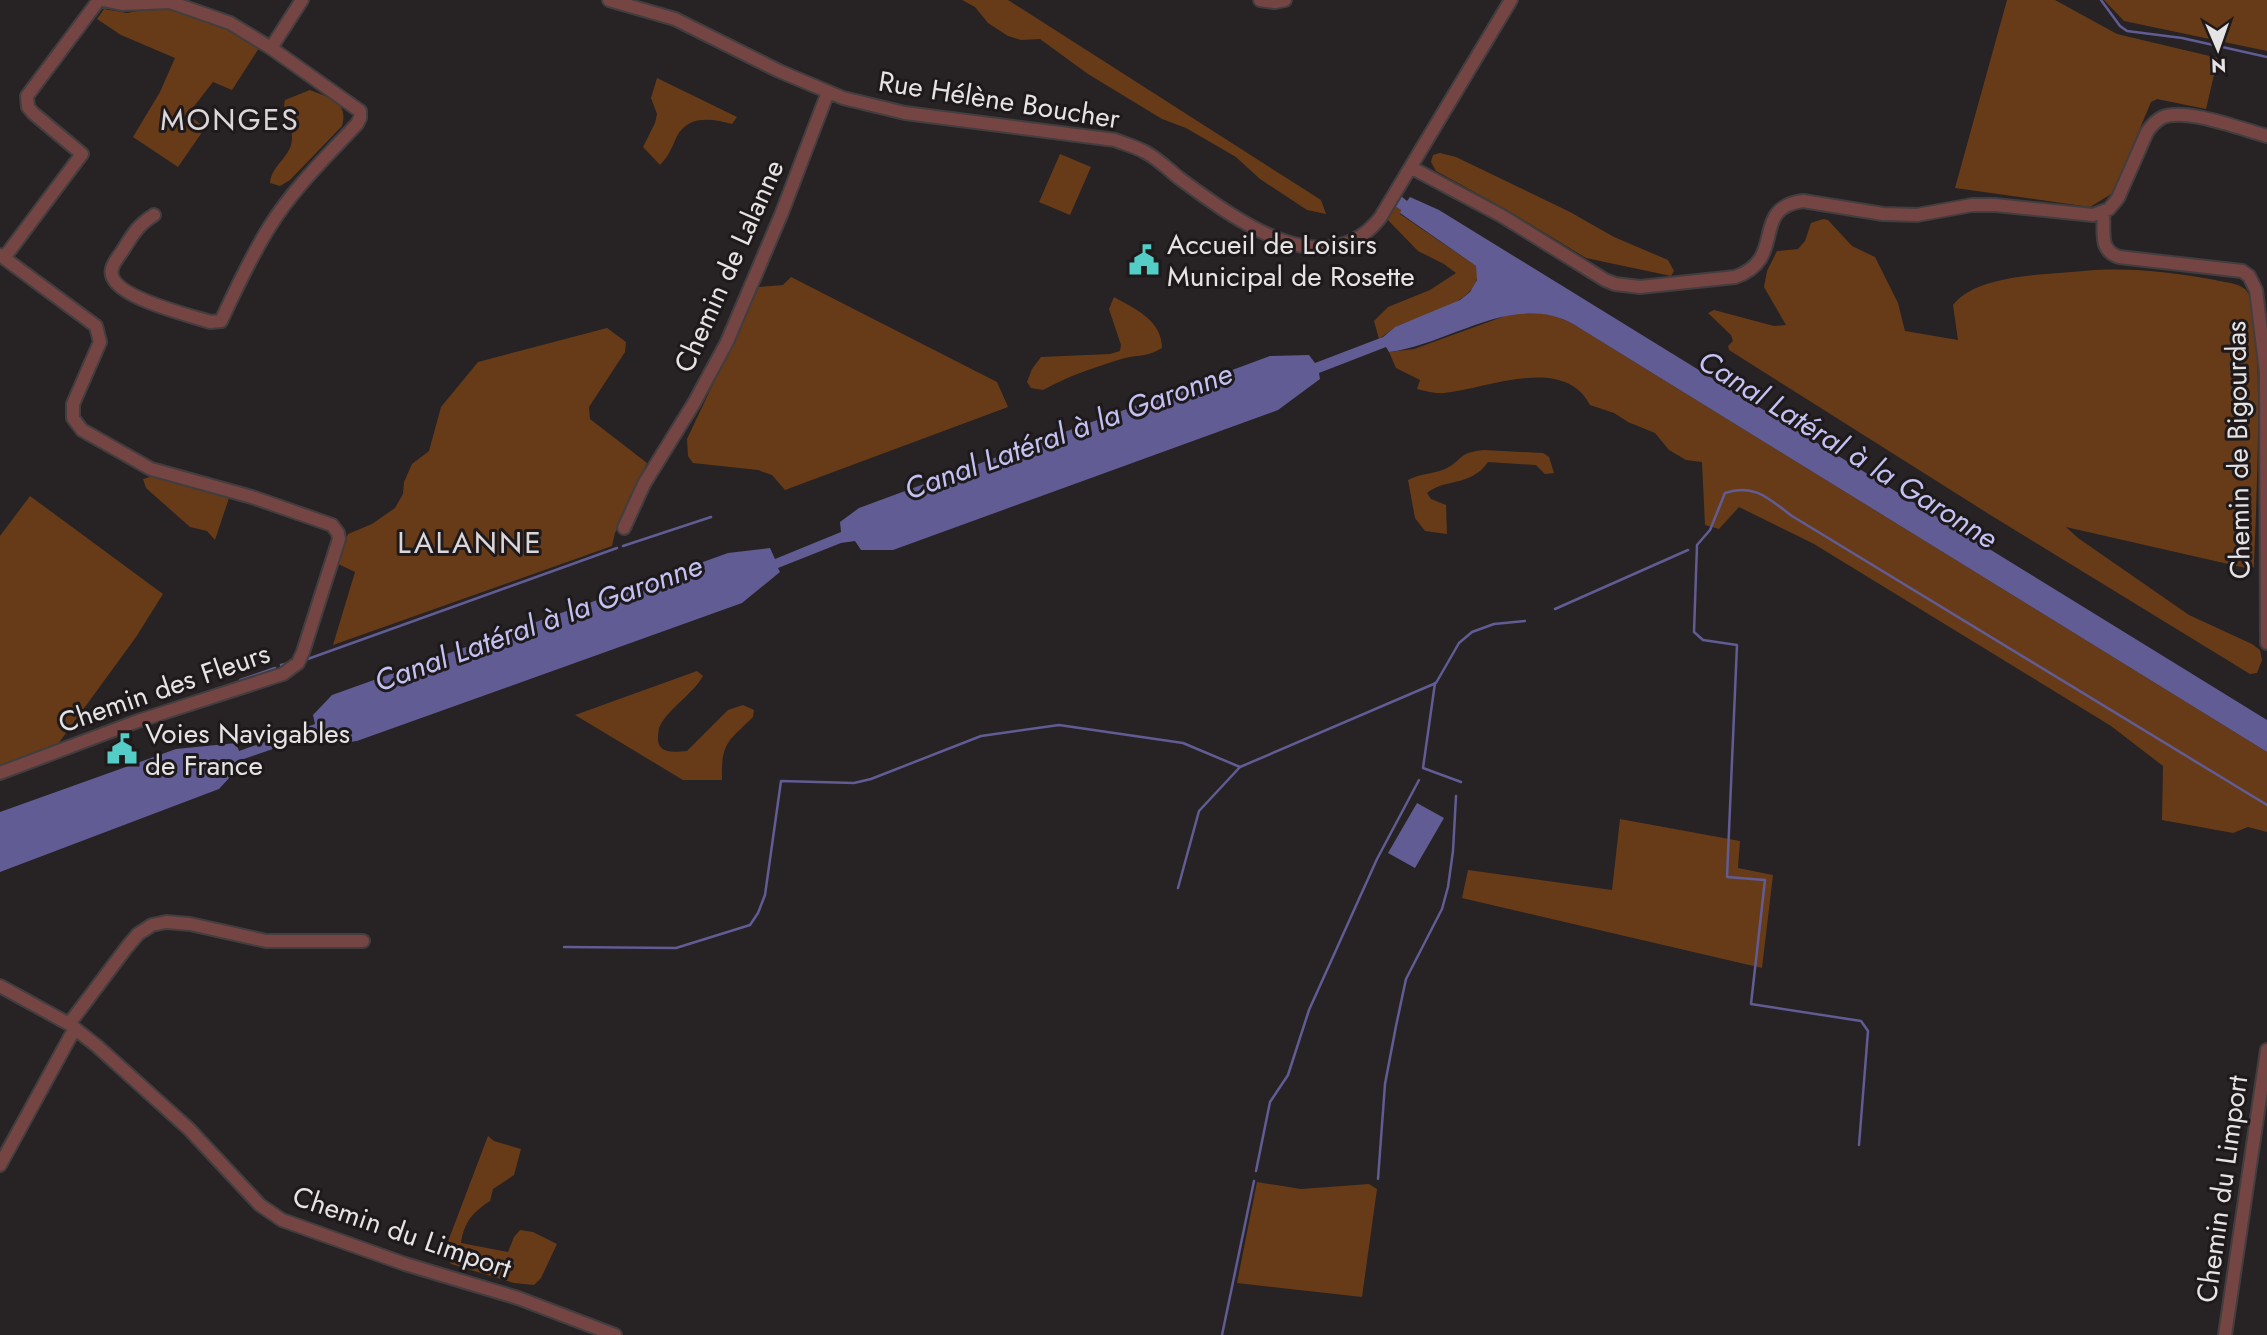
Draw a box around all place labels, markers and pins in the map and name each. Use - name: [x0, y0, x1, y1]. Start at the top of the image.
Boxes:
- place label: Accueil de Loisirs Municipal de Rosette: [1167, 224, 1415, 297]
- public building icon: Accueil de Loisirs Municipal de Rosette: [1127, 243, 1161, 277]
- place label: Voies Navigables de France: [145, 713, 350, 786]
- public building icon: Voies Navigables de France: [105, 732, 139, 766]

